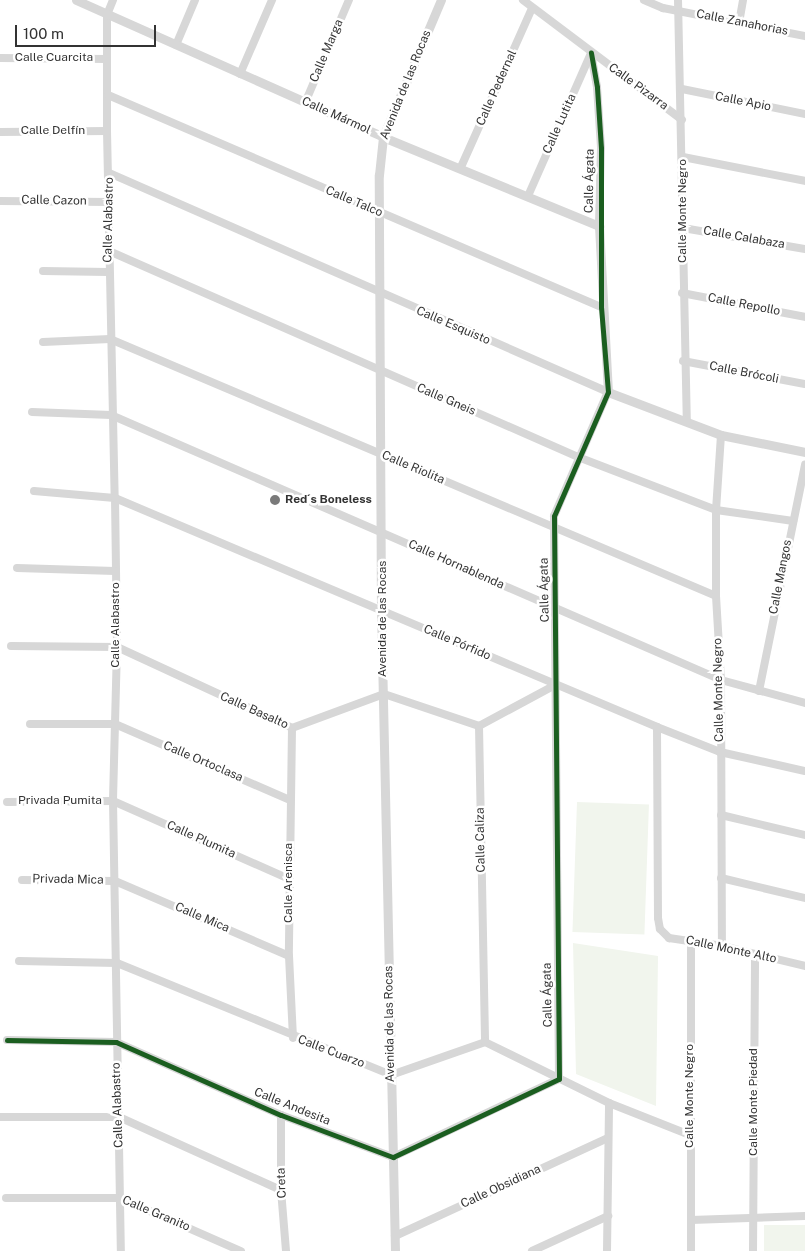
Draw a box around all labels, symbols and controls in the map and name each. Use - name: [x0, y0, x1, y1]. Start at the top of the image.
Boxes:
- street label: Calle Zanahorias: [695, 7, 789, 39]
- scale bar: [18, 15, 159, 47]
- street label: Calle Marga: [307, 17, 347, 85]
- text: 100 m: [23, 25, 64, 42]
- street label: Avenida de las Rocas: [377, 28, 435, 142]
- street label: Calle Pedernal: [474, 48, 520, 128]
- street label: Calle Cuarcita: [15, 51, 93, 65]
- street label: Calle Pizarra: [605, 61, 671, 113]
- street label: Calle Apio: [714, 90, 772, 114]
- street label: Calle Lutita: [540, 92, 580, 156]
- street label: Calle Mármol: [299, 94, 373, 138]
- street label: Calle Delfín: [21, 124, 85, 138]
- street label: Calle Ágata: [582, 149, 598, 213]
- street label: Calle Monte Negro: [676, 159, 690, 263]
- street label: Calle Alabastro: [101, 177, 117, 263]
- street label: Calle Talco: [323, 183, 385, 221]
- street label: Calle Cazon: [21, 193, 87, 209]
- street label: Calle Calabaza: [702, 224, 786, 252]
- street label: Calle Repollo: [707, 291, 781, 319]
- street label: Calle Esquisto: [414, 304, 492, 348]
- street label: Calle Brócoli: [708, 359, 780, 387]
- street label: Calle Gneis: [414, 381, 478, 419]
- street label: Calle Riolita: [379, 448, 447, 488]
- place label: Red´s Boneless: [285, 493, 372, 507]
- marker: Red´s Boneless: [269, 494, 281, 506]
- street label: Calle Hornablenda: [406, 537, 506, 593]
- street label: Calle Mangos: [767, 539, 795, 615]
- street label: Calle Ágata: [537, 558, 553, 622]
- street label: Avenida de las Rocas: [376, 561, 390, 677]
- street label: Calle Alabastro: [109, 582, 123, 668]
- street label: Calle Pórfido: [421, 622, 493, 664]
- street label: Calle Monte Negro: [711, 638, 727, 742]
- street label: Calle Basalto: [218, 690, 290, 732]
- street label: Calle Ortoclasa: [161, 739, 245, 785]
- street label: Privada Pumita: [18, 794, 102, 808]
- street label: Calle Caliza: [473, 807, 489, 873]
- street label: Calle Plumita: [164, 818, 238, 862]
- street label: Calle Arenisca: [282, 843, 296, 923]
- street label: Privada Mica: [32, 872, 104, 888]
- street label: Calle Mica: [172, 900, 232, 936]
- street label: Calle Monte Alto: [684, 933, 778, 967]
- street label: Calle Ágata: [540, 963, 556, 1027]
- street label: Avenida de las Rocas: [382, 965, 398, 1083]
- street label: Calle Cuarzo: [296, 1033, 366, 1071]
- street label: Calle Monte Negro: [683, 1044, 697, 1148]
- street label: Calle Monte Piedad: [747, 1048, 761, 1156]
- street label: Calle Alabastro: [109, 1062, 127, 1148]
- street label: Calle Andesita: [252, 1085, 332, 1129]
- street label: Calle Obsidiana: [459, 1162, 543, 1212]
- street label: Creta: [274, 1167, 290, 1199]
- street label: Calle Granito: [120, 1193, 192, 1235]

